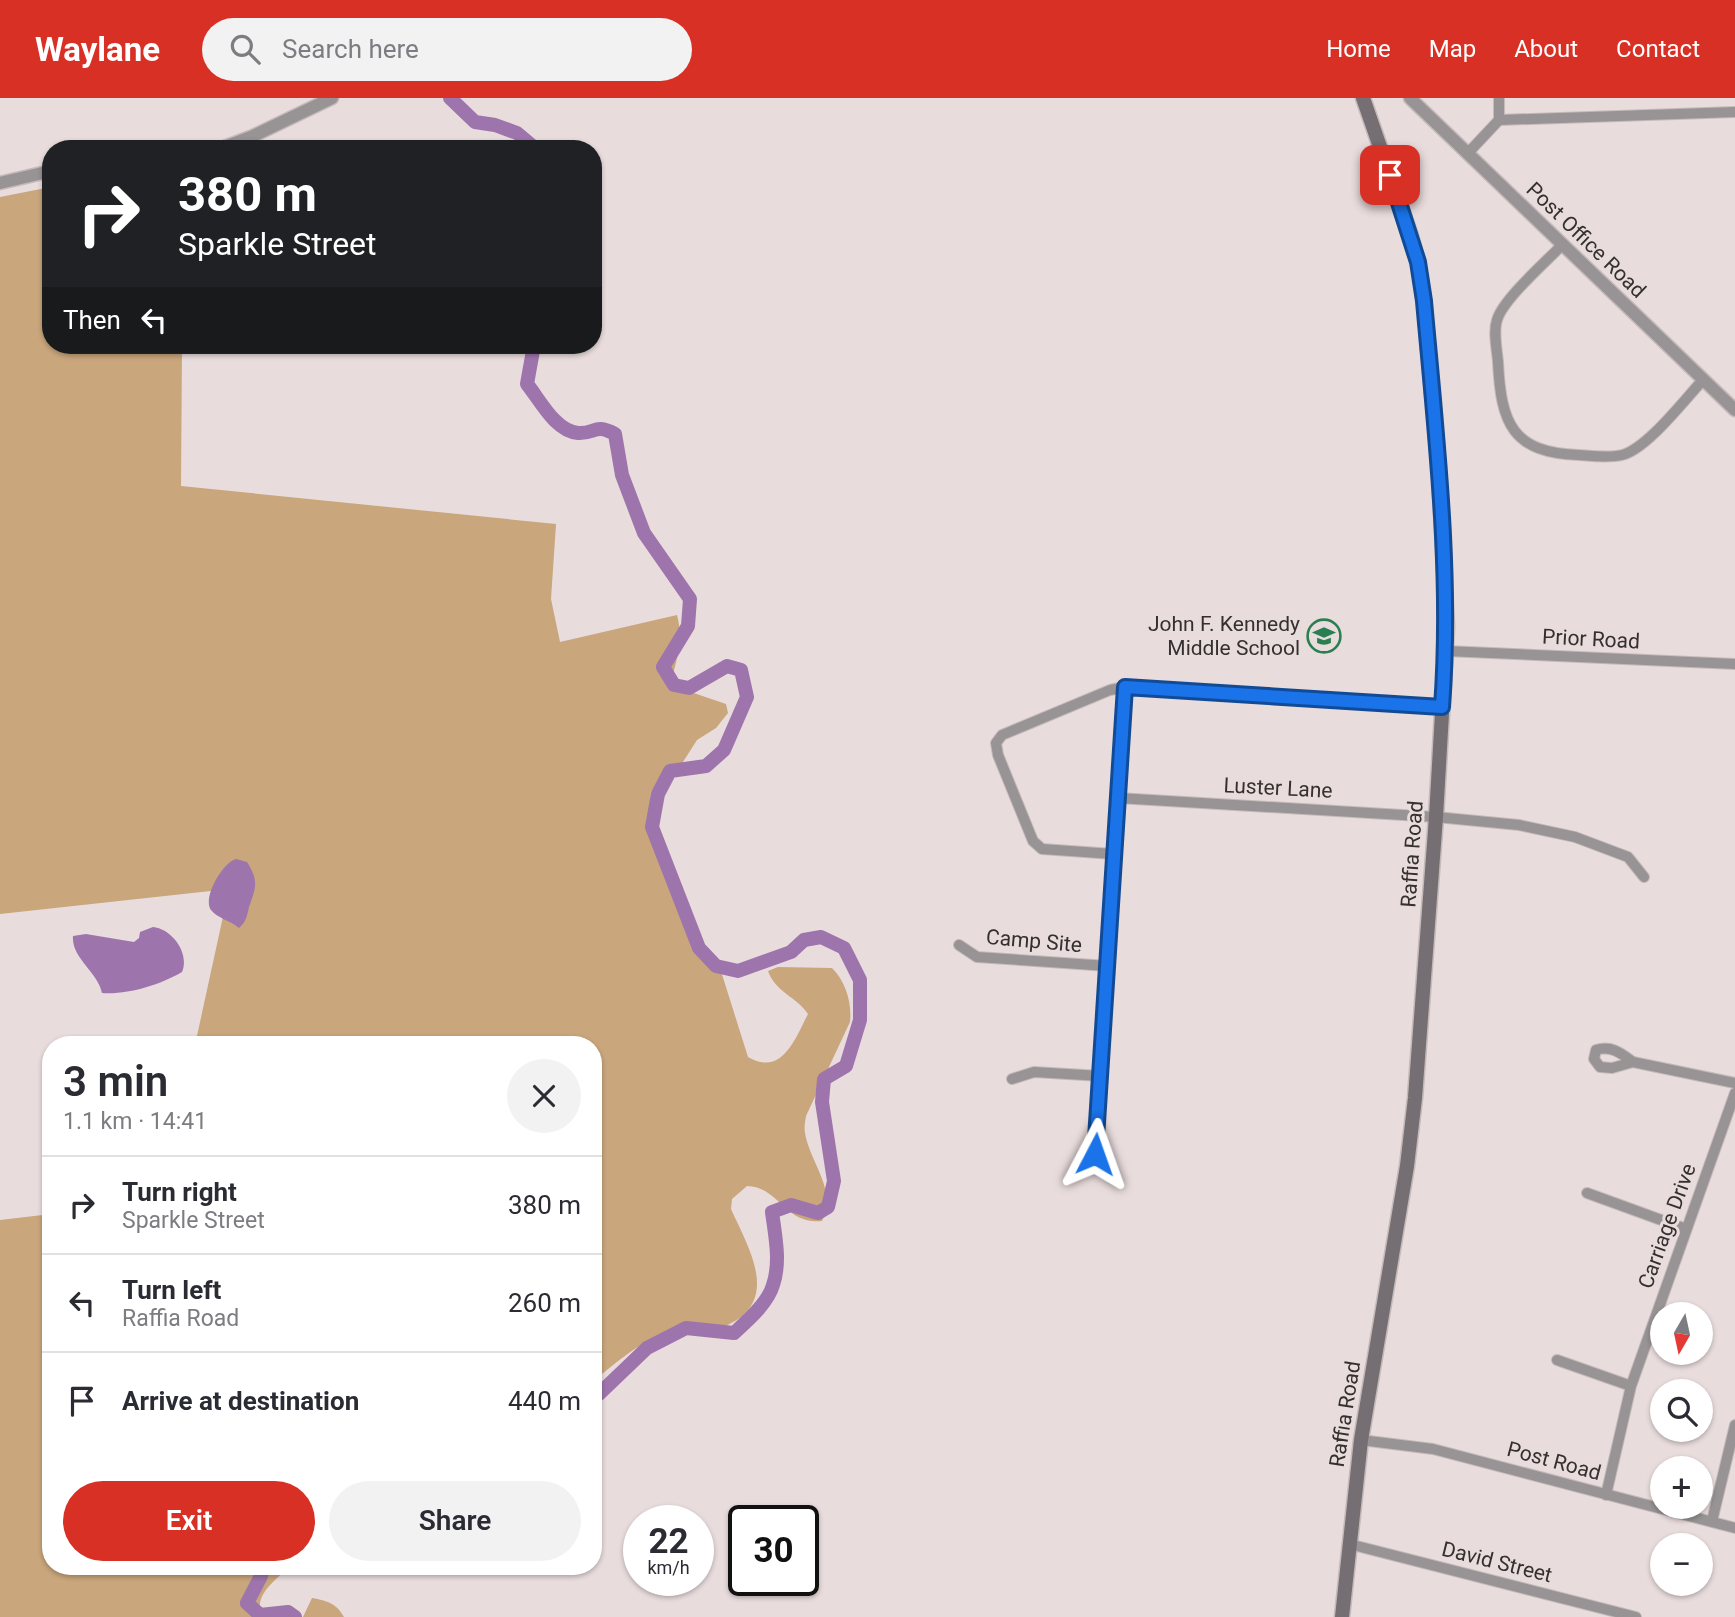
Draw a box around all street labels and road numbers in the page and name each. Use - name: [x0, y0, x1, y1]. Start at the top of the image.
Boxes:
- street label: Post Office Road: [1522, 177, 1650, 303]
- street label: Prior Road: [1541, 624, 1641, 654]
- street label: Luster Lane: [1223, 773, 1333, 803]
- street label: Raffia Road: [1396, 800, 1428, 908]
- street label: Camp Site: [985, 925, 1083, 957]
- street label: Carriage Drive: [1633, 1160, 1701, 1292]
- street label: Raffia Road: [1325, 1359, 1365, 1469]
- street label: Post Road: [1504, 1437, 1604, 1485]
- street label: David Street: [1439, 1537, 1555, 1587]

